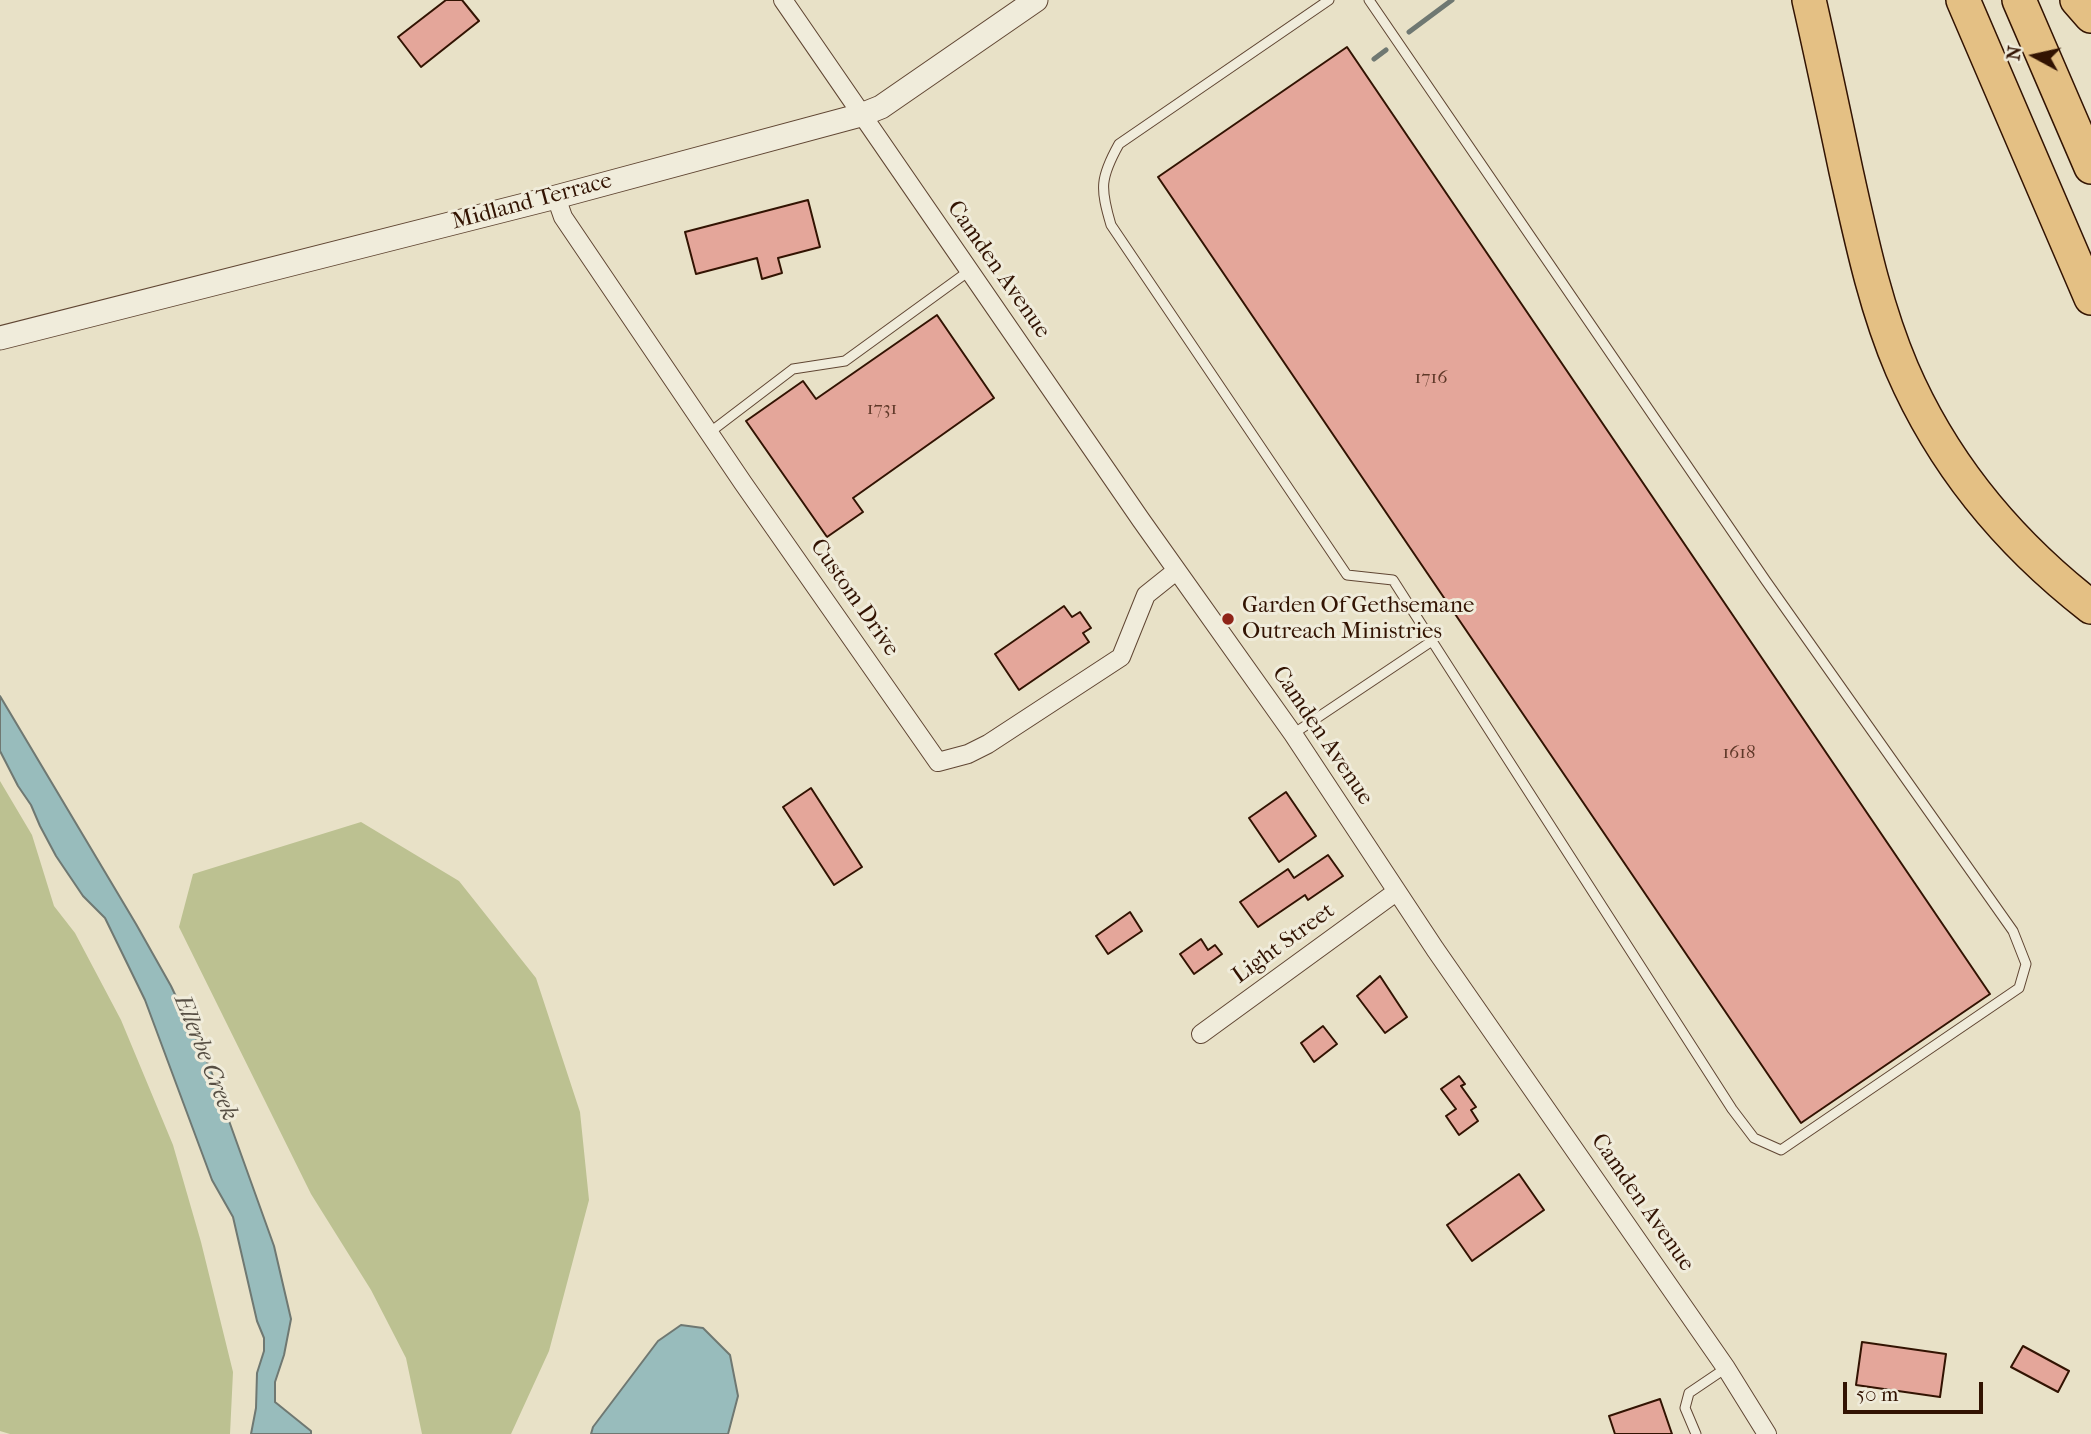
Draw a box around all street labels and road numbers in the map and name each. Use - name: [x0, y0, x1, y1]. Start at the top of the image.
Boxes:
- street label: Midland Terrace: [449, 167, 615, 237]
- street label: Camden Avenue: [940, 196, 1056, 344]
- street label: Custom Drive: [803, 534, 905, 662]
- street label: Camden Avenue: [1265, 661, 1379, 811]
- street label: Light Street: [1228, 898, 1340, 990]
- street label: Camden Avenue: [1584, 1129, 1700, 1277]

